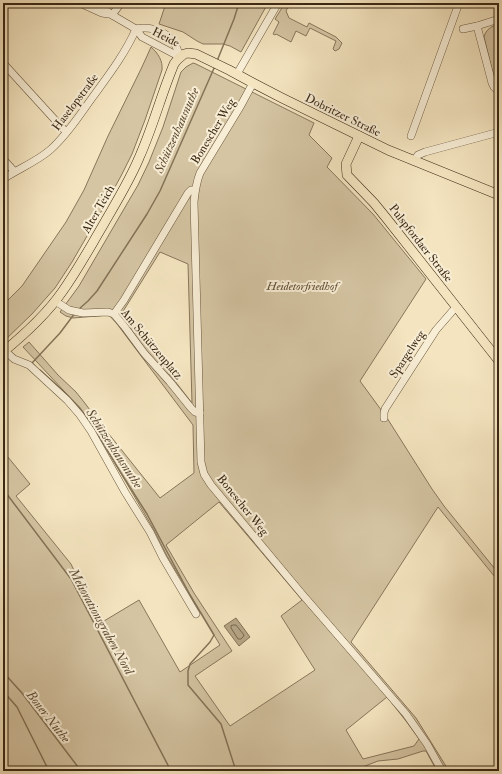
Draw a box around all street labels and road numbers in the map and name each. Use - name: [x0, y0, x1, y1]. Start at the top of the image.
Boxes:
- street label: Heide: [150, 24, 182, 51]
- street label: Haselopstraße: [49, 71, 102, 134]
- street label: Dobritzer Straße: [303, 91, 383, 140]
- street label: Bonescher Weg: [188, 95, 240, 167]
- street label: Alter Teich: [78, 182, 119, 237]
- street label: Pulspfordaer Straße: [386, 201, 456, 285]
- street label: Am Schützenplatz: [117, 305, 186, 383]
- street label: Spargelweg: [386, 327, 429, 381]
- street label: Bonescher Weg: [213, 472, 272, 540]

